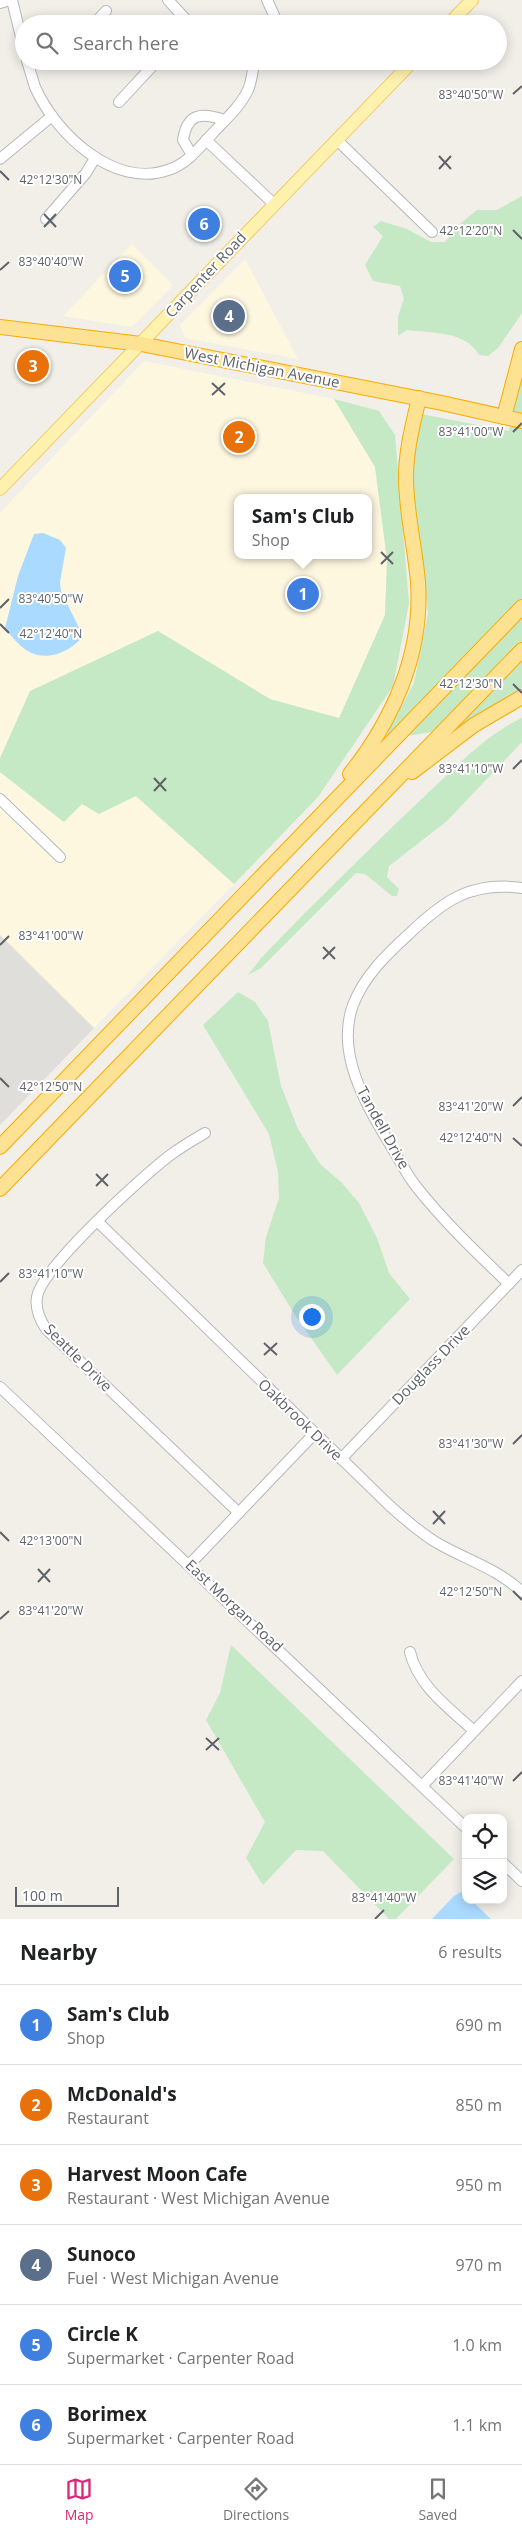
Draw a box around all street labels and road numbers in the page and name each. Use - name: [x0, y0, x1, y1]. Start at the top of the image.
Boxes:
- street label: Carpenter Road: [160, 227, 250, 321]
- street label: West Michigan Avenue: [183, 342, 342, 392]
- street label: Tandell Drive: [353, 1083, 415, 1172]
- street label: Seattle Drive: [40, 1319, 117, 1396]
- street label: Douglass Drive: [387, 1320, 474, 1409]
- street label: Oakbrook Drive: [254, 1374, 347, 1465]
- street label: East Morgan Road: [181, 1555, 288, 1656]

